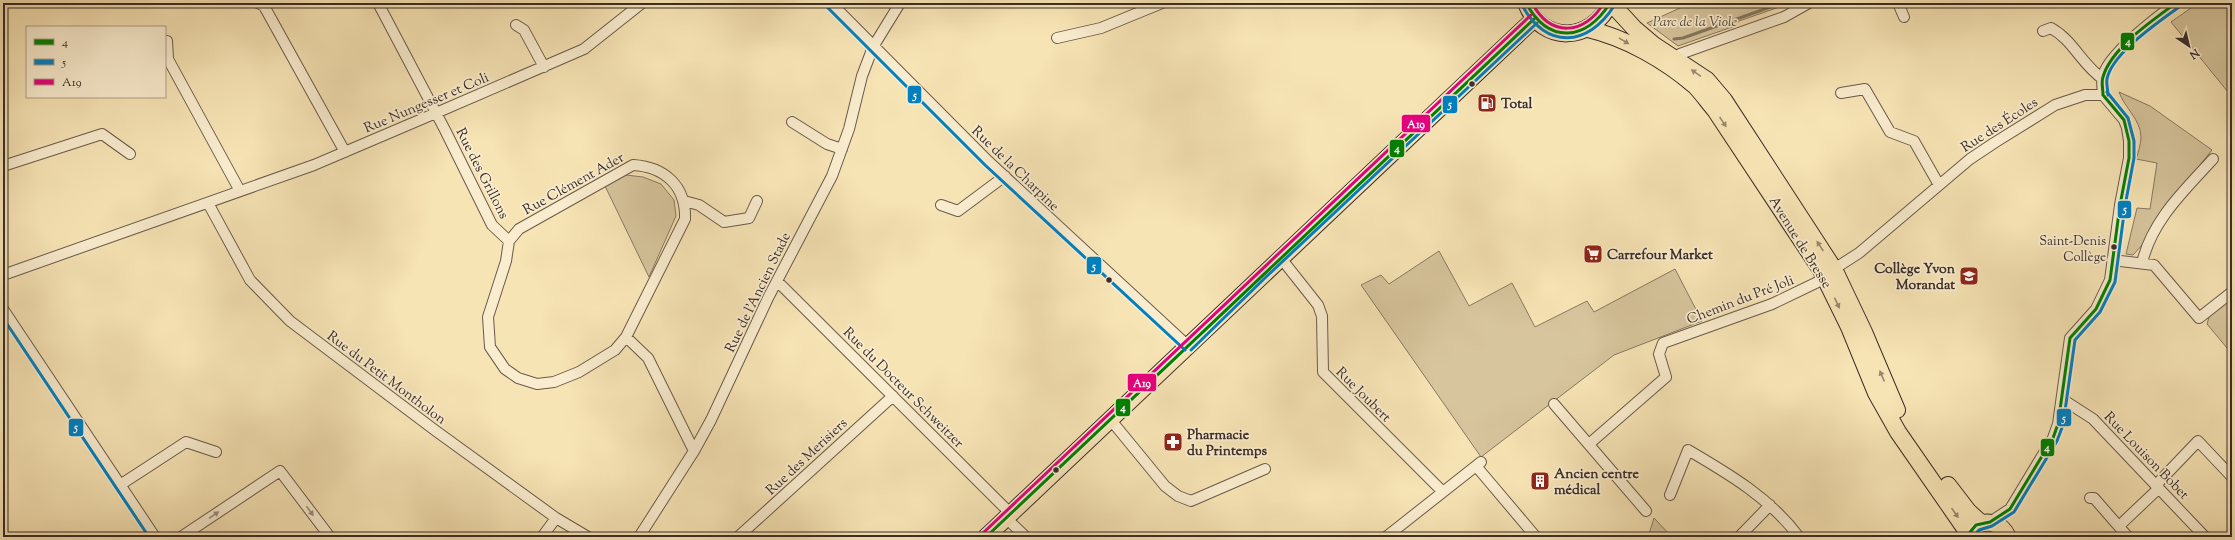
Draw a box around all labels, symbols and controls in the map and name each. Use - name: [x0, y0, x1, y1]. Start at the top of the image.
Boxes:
- park label: Parc de la Viole: [1653, 13, 1738, 33]
- legend: [26, 26, 166, 98]
- north arrow: [2169, 26, 2209, 66]
- line badge: 4: [2120, 32, 2135, 51]
- text: 4: [62, 34, 68, 52]
- text: 4: [2124, 34, 2131, 50]
- one-way arrow: [1619, 37, 1629, 45]
- text: N: [2186, 44, 2203, 63]
- text: 5: [61, 54, 66, 72]
- street label: Rue Nungesser et Coli: [361, 68, 492, 139]
- one-way arrow: [1691, 69, 1701, 77]
- text: A19: [62, 74, 82, 92]
- unlabelled marker: [1467, 79, 1477, 89]
- line badge: 5: [907, 85, 922, 104]
- text: 5: [912, 88, 917, 104]
- fuel station icon: Total: [1476, 92, 1498, 114]
- street label: Rue des Écoles: [1958, 93, 2043, 158]
- line badge: 5: [1442, 95, 1458, 114]
- place label: Total: [1501, 95, 1532, 115]
- text: 5: [1447, 97, 1452, 113]
- line badge: A19: [1401, 114, 1431, 133]
- text: A19: [1406, 117, 1426, 133]
- one-way arrow: [1719, 117, 1727, 128]
- street label: Rue de la Charpine: [966, 122, 1063, 217]
- street label: Rue des Grillons: [450, 125, 513, 223]
- line badge: 4: [1389, 139, 1405, 158]
- text: 4: [1393, 141, 1400, 157]
- street label: Rue Clément Ader: [520, 148, 629, 221]
- street label: Avenue de Bresse: [1763, 193, 1836, 293]
- line badge: 5: [2117, 200, 2132, 219]
- text: 5: [2122, 202, 2127, 218]
- street label: Rue de l’Ancien Stade: [721, 229, 797, 356]
- place label: Saint-Denis Collège: [2039, 233, 2106, 267]
- one-way arrow: [1816, 241, 1824, 251]
- marker: Saint-Denis Collège: [2109, 242, 2119, 252]
- supermarket icon: Carrefour Market: [1582, 243, 1604, 265]
- place label: Carrefour Market: [1607, 246, 1713, 266]
- line badge: 5: [1086, 256, 1102, 275]
- text: 5: [1091, 259, 1096, 275]
- place label: Collège Yvon Morandat: [1874, 260, 1956, 296]
- school or university icon: Collège Yvon Morandat: [1958, 265, 1980, 287]
- street label: Chemin du Pré Joli: [1684, 271, 1797, 331]
- unlabelled marker: [1104, 275, 1114, 285]
- one-way arrow: [1834, 297, 1840, 309]
- street label: Rue du Docteur Schweitzer: [838, 323, 968, 454]
- street label: Rue du Petit Montholon: [322, 327, 450, 430]
- street label: Rue Joubert: [1330, 363, 1395, 428]
- one-way arrow: [1878, 370, 1885, 382]
- line badge: A19: [1127, 373, 1157, 392]
- text: A19: [1132, 376, 1152, 392]
- line badge: 4: [1115, 398, 1131, 417]
- text: 4: [1119, 400, 1126, 416]
- line badge: 5: [2056, 408, 2072, 427]
- street label: Rue Louison Bobet: [2098, 408, 2193, 505]
- text: 5: [2061, 411, 2066, 427]
- street label: Rue des Merisiers: [762, 414, 853, 501]
- line badge: 5: [68, 418, 84, 437]
- text: 5: [73, 420, 78, 436]
- place label: Pharmacie du Printemps: [1187, 426, 1267, 462]
- pharmacy icon: Pharmacie du Printemps: [1162, 431, 1184, 453]
- line badge: 4: [2040, 438, 2055, 457]
- text: 4: [2043, 440, 2050, 456]
- unlabelled marker: [1051, 465, 1061, 475]
- place label: Ancien centre médical: [1554, 465, 1640, 501]
- building icon: Ancien centre médical: [1529, 470, 1551, 492]
- one-way arrow: [306, 505, 314, 516]
- one-way arrow: [1951, 508, 1959, 519]
- one-way arrow: [208, 511, 219, 519]

